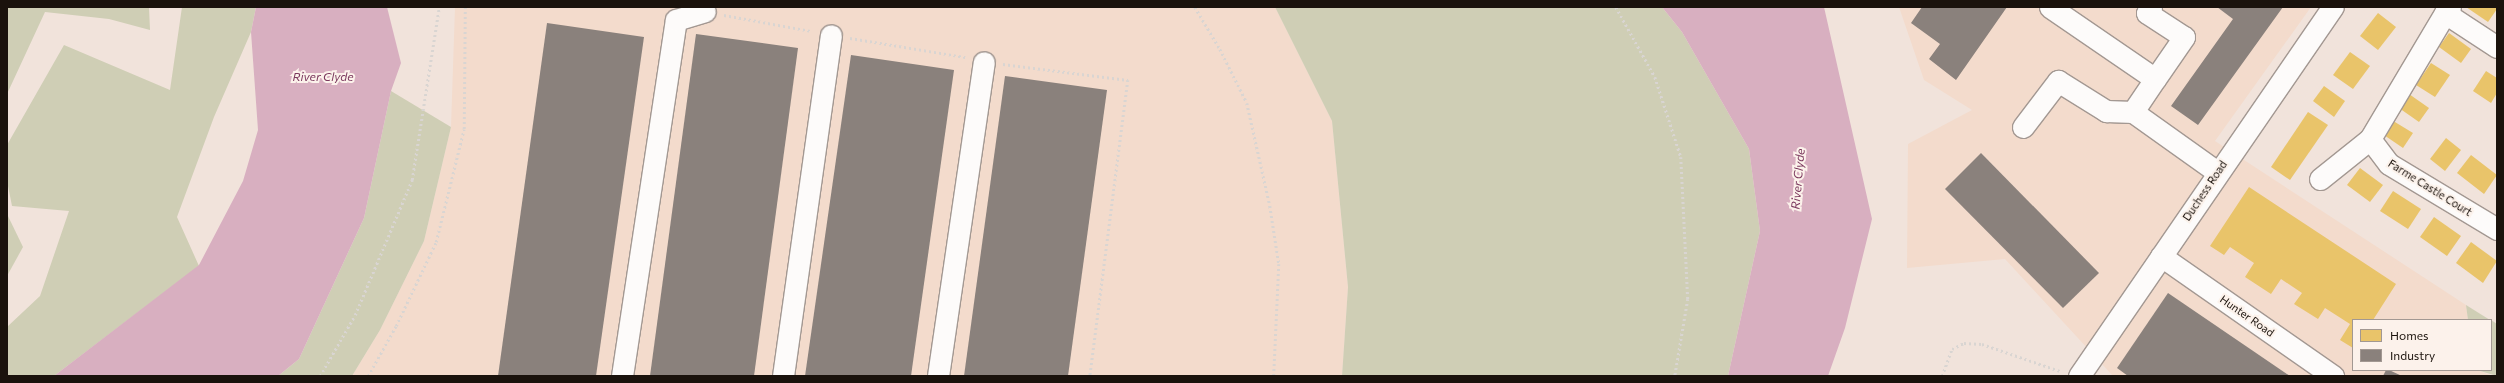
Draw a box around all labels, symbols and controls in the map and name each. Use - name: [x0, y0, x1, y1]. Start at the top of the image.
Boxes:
- water label: River Clyde: [292, 70, 354, 84]
- water label: River Clyde: [1788, 148, 1808, 210]
- street label: Farme Castle Court: [2386, 157, 2474, 219]
- street label: Duchess Road: [2180, 158, 2230, 224]
- street label: Hunter Road: [2217, 292, 2277, 340]
- legend: [2352, 319, 2492, 371]
- text: Homes: [2390, 328, 2428, 342]
- text: Industry: [2390, 348, 2435, 362]

